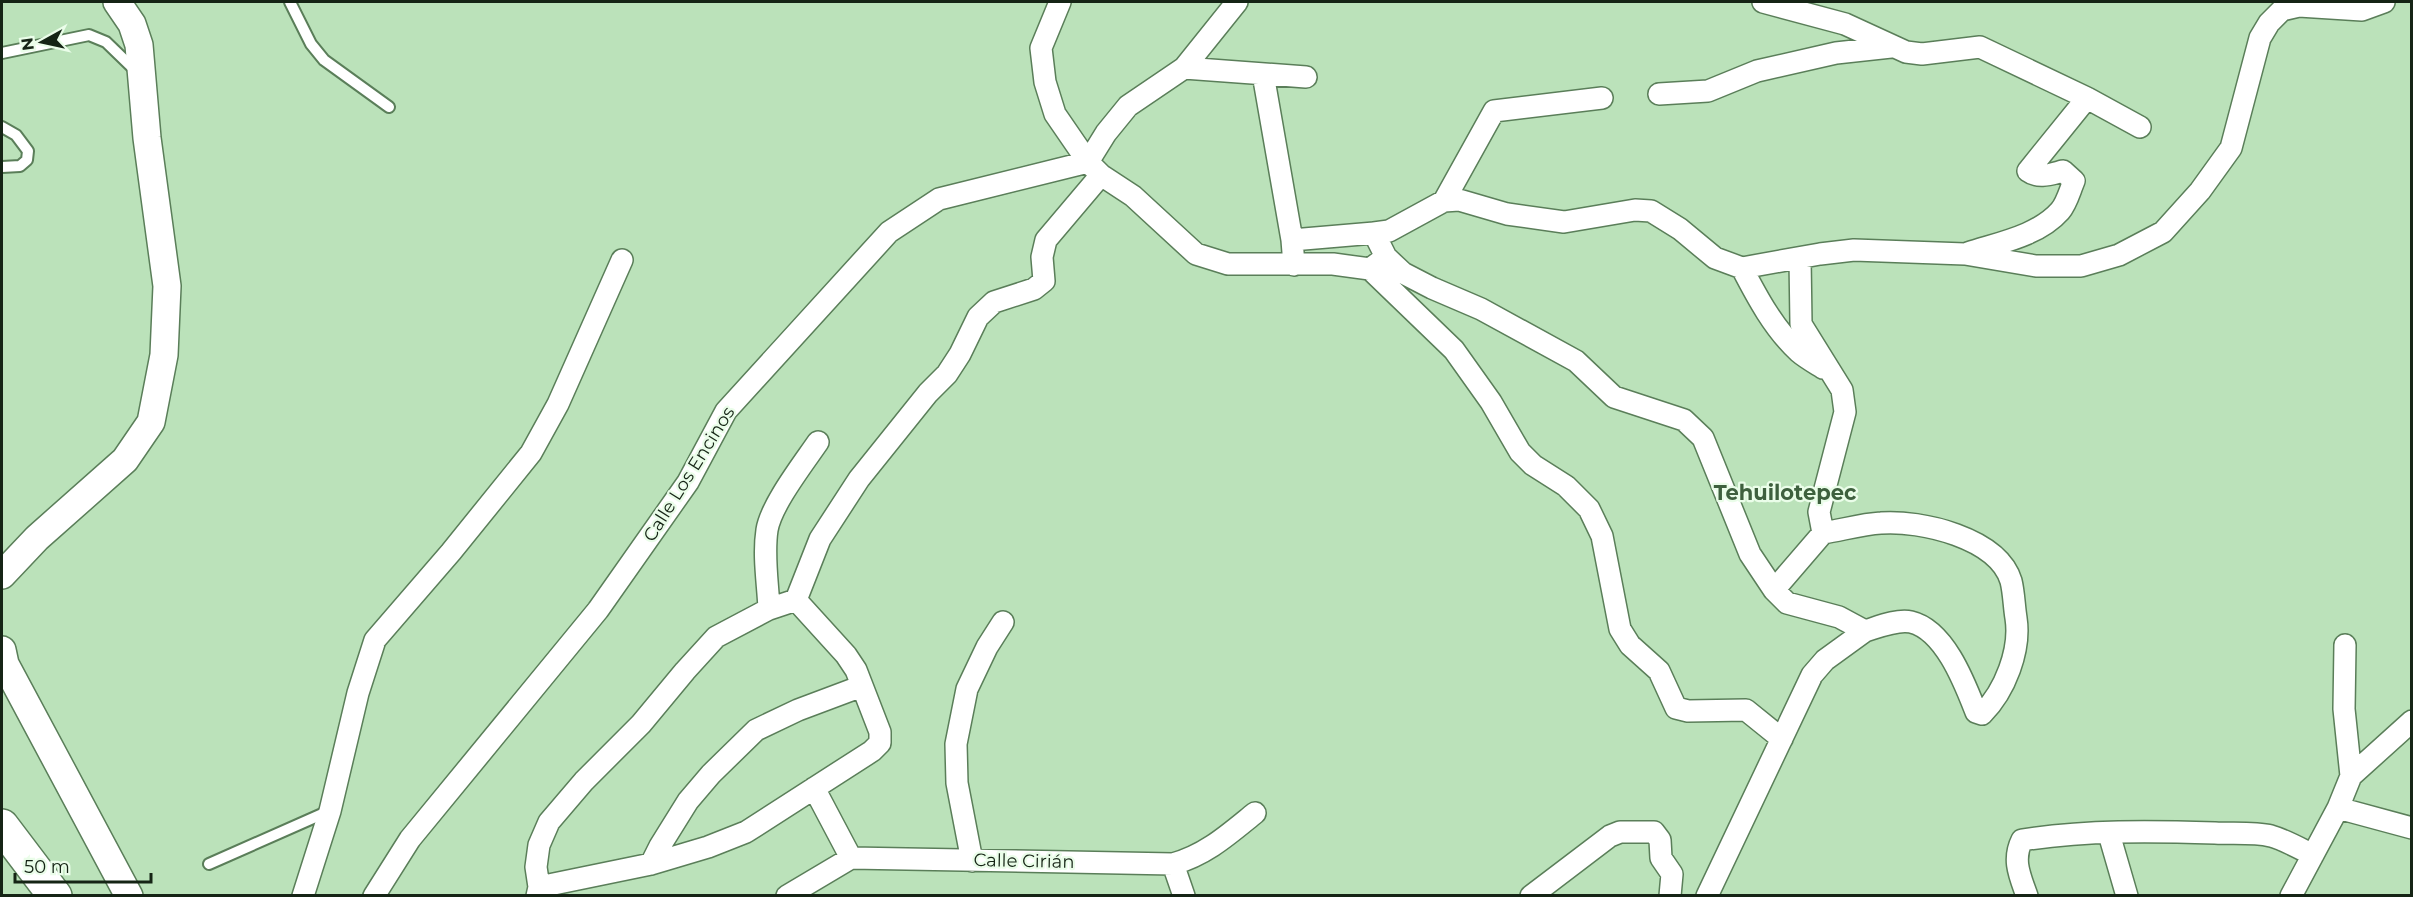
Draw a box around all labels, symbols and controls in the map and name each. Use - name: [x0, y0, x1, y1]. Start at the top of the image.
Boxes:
- north arrow: [12, 12, 72, 72]
- text: N: [17, 36, 38, 52]
- street label: Calle Los Encinos: [639, 402, 740, 546]
- district label: Tehuilotepec: [1714, 480, 1857, 505]
- scale bar: [15, 846, 152, 884]
- street label: Calle Cirián: [973, 849, 1075, 873]
- text: 50 m: [24, 856, 70, 878]

